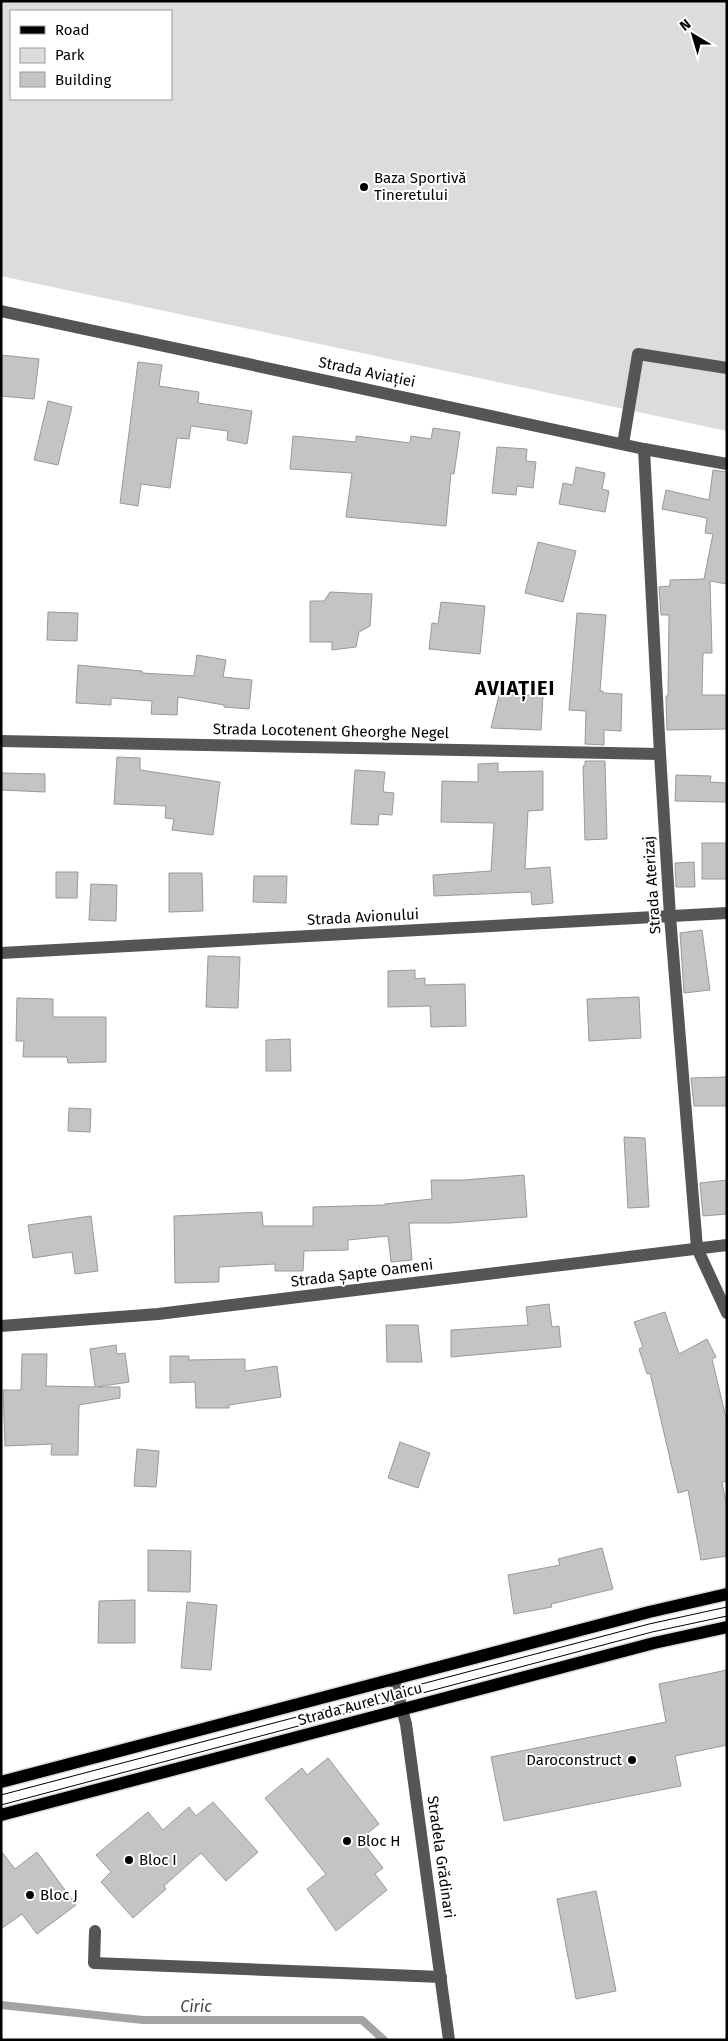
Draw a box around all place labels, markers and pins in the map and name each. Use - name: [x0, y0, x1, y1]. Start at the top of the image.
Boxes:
- place label: Baza Sportivă Tineretului: [374, 169, 466, 204]
- marker: Baza Sportivă Tineretului: [358, 181, 370, 193]
- place label: Daroconstruct: [526, 1751, 623, 1769]
- marker: Daroconstruct: [626, 1754, 638, 1766]
- place label: Bloc H: [357, 1832, 401, 1850]
- marker: Bloc H: [341, 1835, 353, 1847]
- place label: Bloc I: [139, 1851, 177, 1869]
- marker: Bloc I: [123, 1854, 135, 1866]
- place label: Bloc J: [40, 1886, 78, 1904]
- marker: Bloc J: [24, 1889, 36, 1901]

